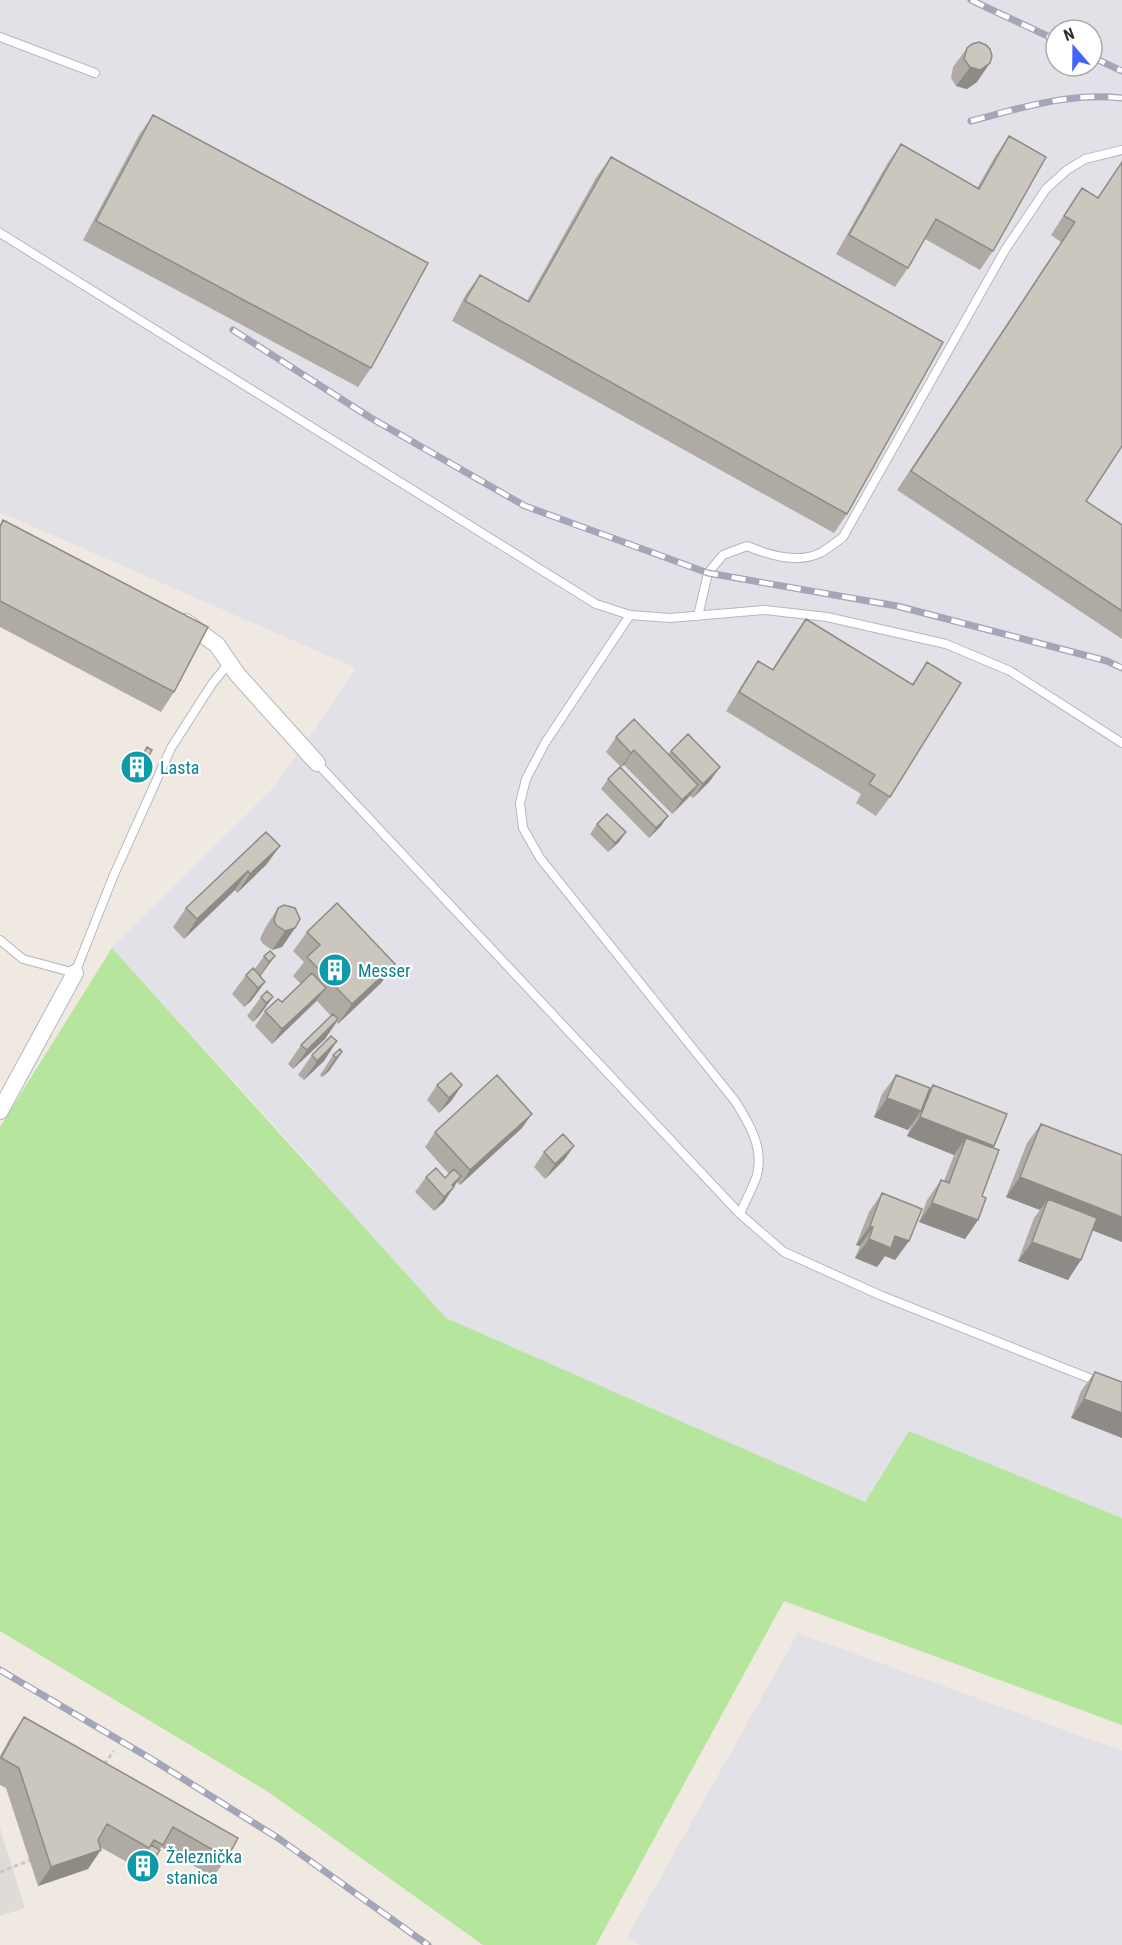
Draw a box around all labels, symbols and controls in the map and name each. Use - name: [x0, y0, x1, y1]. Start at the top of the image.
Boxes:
- north arrow: [1044, 18, 1104, 78]
- text: N: [1061, 24, 1077, 45]
- building icon: Lasta: [119, 749, 155, 785]
- place label: Lasta: [160, 757, 199, 778]
- building icon: Messer: [317, 952, 353, 988]
- place label: Messer: [358, 960, 411, 981]
- place label: Železnička stanica: [166, 1846, 242, 1888]
- building icon: Železnička stanica: [125, 1848, 161, 1884]

